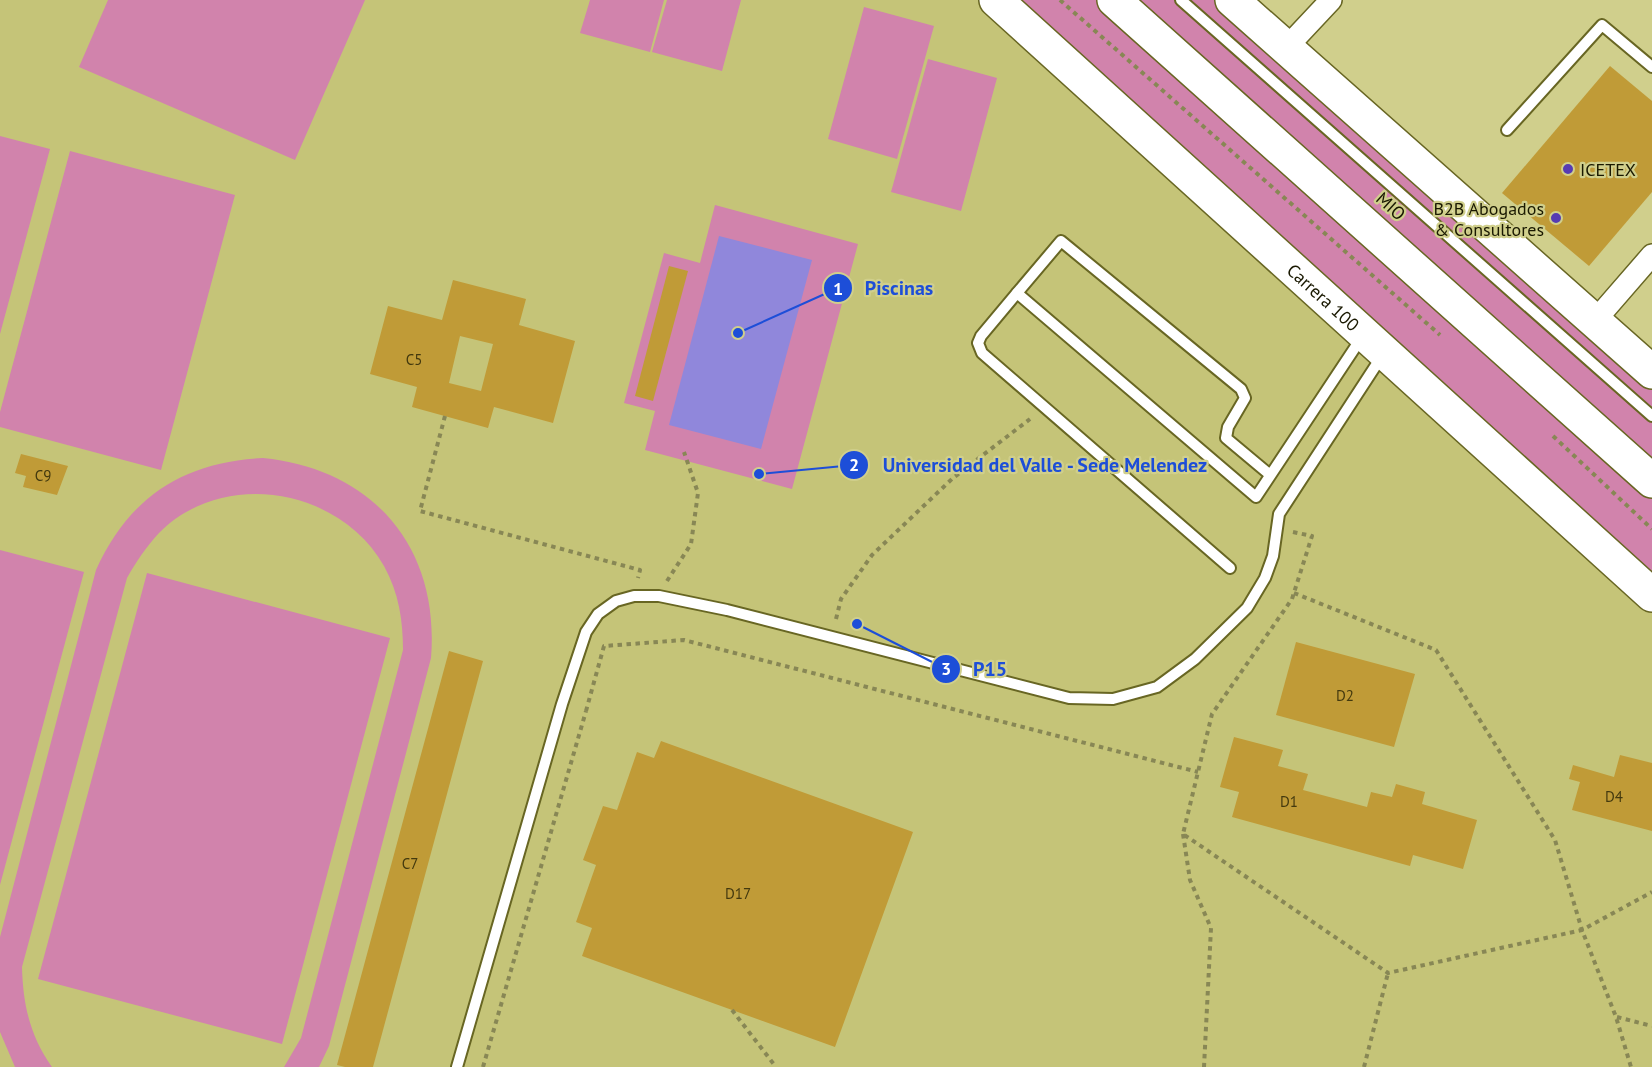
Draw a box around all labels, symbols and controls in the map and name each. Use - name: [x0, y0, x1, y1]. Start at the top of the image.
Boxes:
- place label: ICETEX: [1580, 158, 1636, 181]
- marker: ICETEX: [1561, 162, 1575, 176]
- street label: MIO: [1371, 187, 1411, 225]
- place label: B2B Abogados & Consultores: [1434, 197, 1544, 241]
- marker: B2B Abogados & Consultores: [1549, 211, 1563, 225]
- street label: Carrera 100: [1282, 258, 1364, 336]
- callout: Piscinas: [823, 269, 945, 307]
- text: Piscinas: [865, 275, 933, 301]
- text: 1: [833, 277, 843, 300]
- house number: C5: [406, 350, 422, 369]
- callout: Universidad del Valle - Sede Melendez: [839, 446, 1221, 484]
- text: Universidad del Valle - Sede Melendez: [883, 452, 1207, 478]
- text: 2: [849, 453, 859, 476]
- house number: C9: [35, 466, 51, 485]
- callout: P15: [931, 650, 1019, 688]
- text: P15: [973, 656, 1007, 682]
- text: 3: [941, 657, 951, 680]
- house number: D2: [1336, 686, 1354, 705]
- house number: D4: [1605, 787, 1623, 806]
- house number: D1: [1280, 792, 1298, 811]
- house number: C7: [402, 854, 418, 873]
- house number: D17: [725, 884, 751, 903]

